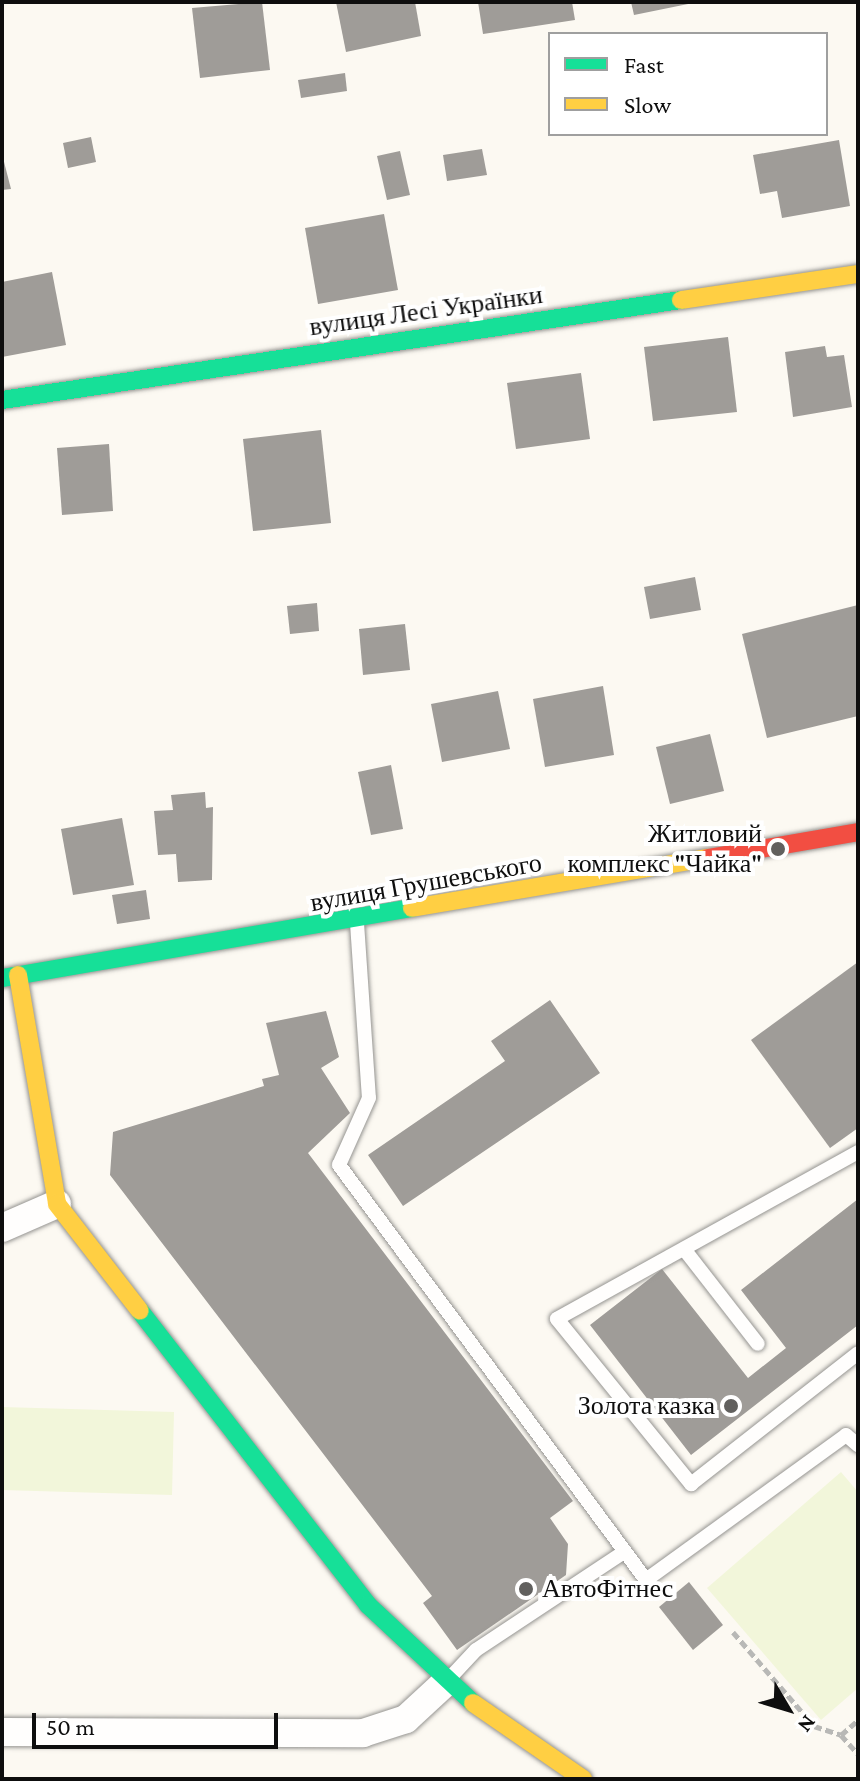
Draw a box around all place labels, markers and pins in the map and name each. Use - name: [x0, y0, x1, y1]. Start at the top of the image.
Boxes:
- place label: Житловий комплекс "Чайка": [567, 818, 762, 880]
- marker: Житловий комплекс "Чайка": [769, 840, 787, 858]
- place label: Золота казка: [578, 1390, 715, 1422]
- marker: Золота казка: [722, 1397, 740, 1415]
- place label: АвтоФітнес: [542, 1573, 673, 1605]
- marker: АвтоФітнес: [517, 1580, 535, 1598]

